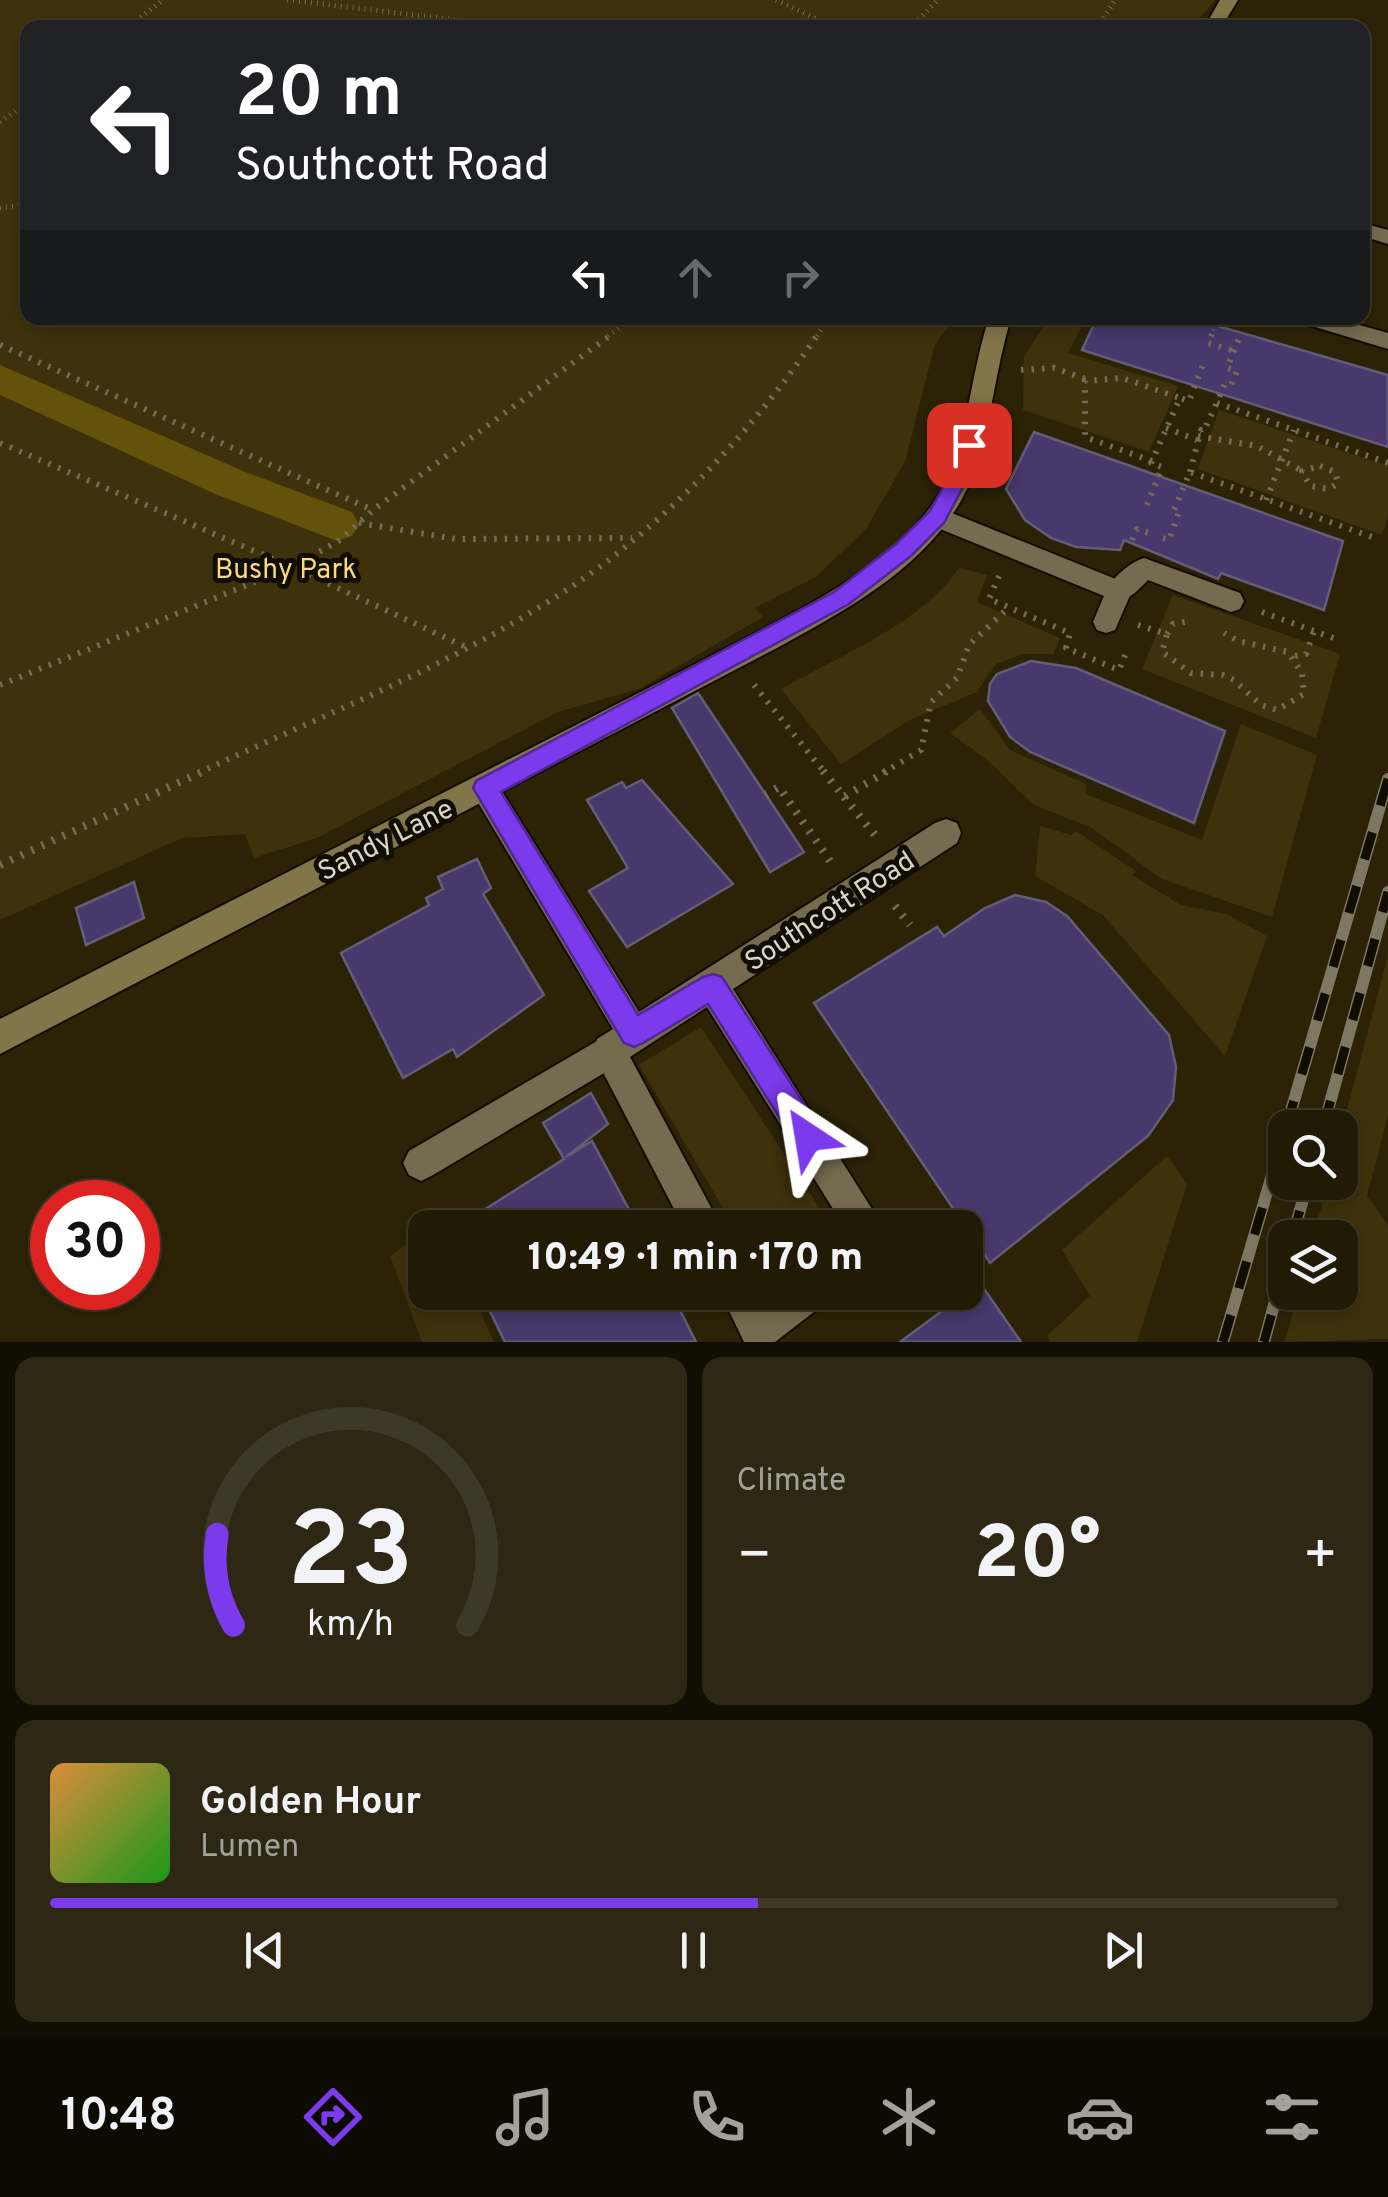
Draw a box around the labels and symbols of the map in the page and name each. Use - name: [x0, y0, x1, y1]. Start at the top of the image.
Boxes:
- pin: [927, 403, 1012, 488]
- park label: Bushy Park: [215, 553, 357, 589]
- street label: Sandy Lane: [313, 792, 460, 891]
- street label: Southcott Road: [739, 844, 922, 981]
- position arrow: [756, 1085, 860, 1189]
- speed limit sign: 30: [30, 1180, 160, 1310]

